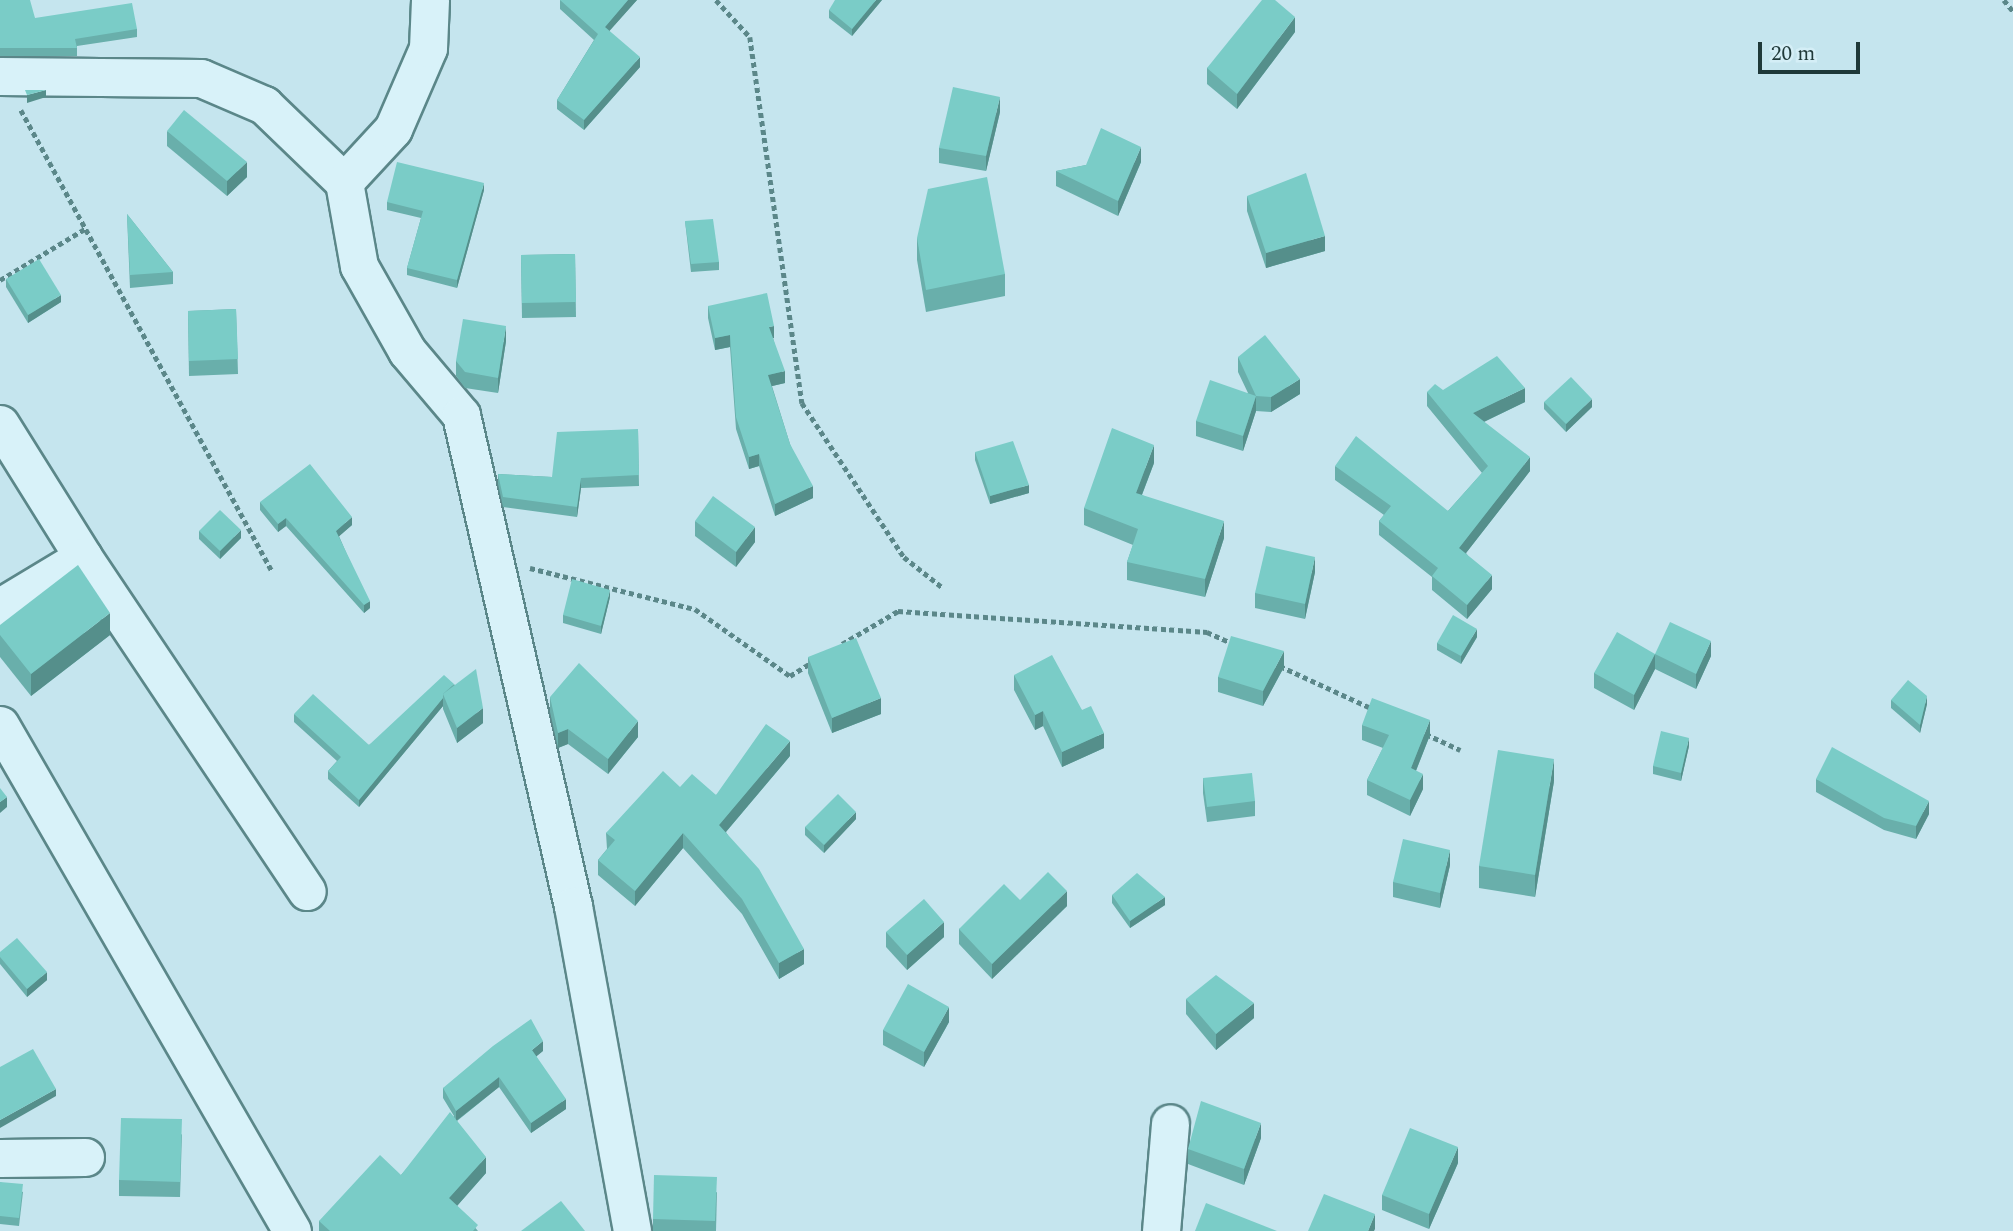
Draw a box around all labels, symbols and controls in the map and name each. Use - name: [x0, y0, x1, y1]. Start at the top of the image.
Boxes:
- scale bar: [1761, 28, 1862, 72]
- text: 20 m: [1771, 38, 1815, 70]

